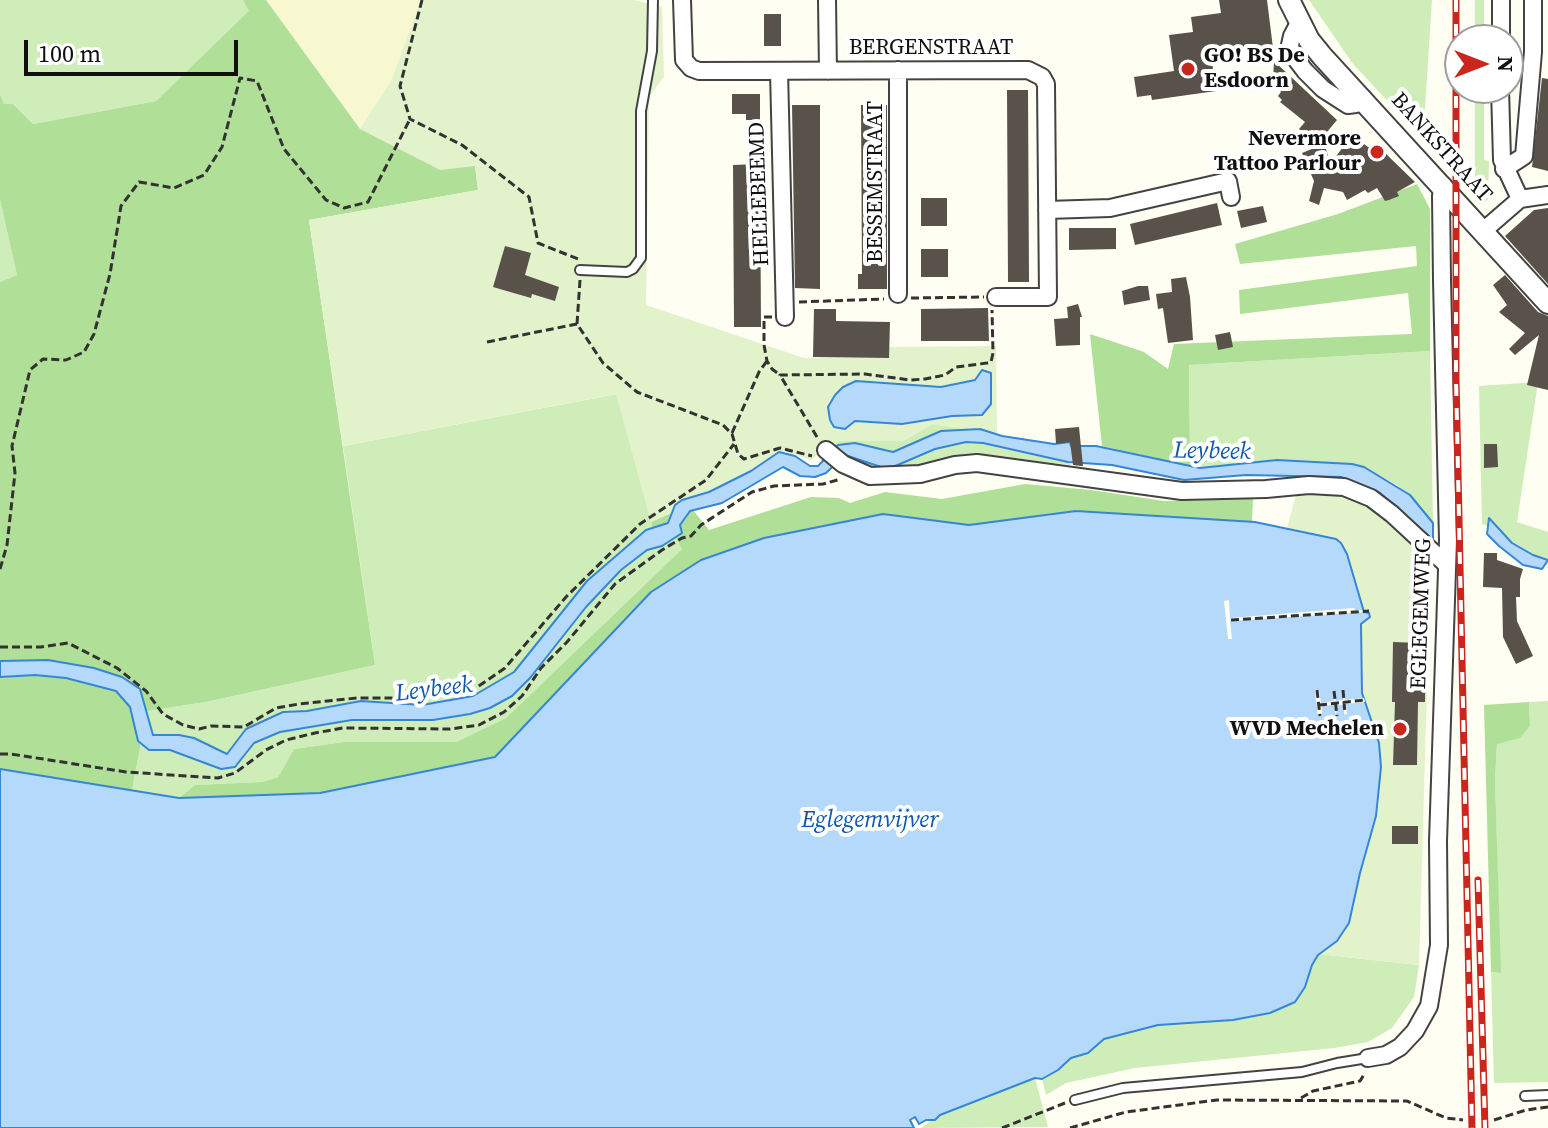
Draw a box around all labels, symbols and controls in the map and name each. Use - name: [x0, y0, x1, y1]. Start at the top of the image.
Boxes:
- scale bar: [28, 24, 242, 74]
- north arrow: [1444, 24, 1524, 104]
- street label: BERGENSTRAAT: [849, 35, 1013, 61]
- text: 100 m: [38, 37, 101, 70]
- place label: GO! BS De Esdoorn: [1204, 43, 1305, 94]
- text: N: [1491, 56, 1521, 72]
- marker: GO! BS De Esdoorn: [1179, 60, 1197, 78]
- street label: BANKSTRAAT: [1385, 88, 1497, 208]
- street label: BESSEMSTRAAT: [863, 101, 889, 263]
- street label: HELLEBEEMD: [744, 121, 776, 267]
- place label: Nevermore Tattoo Parlour: [1214, 126, 1361, 178]
- marker: Nevermore Tattoo Parlour: [1368, 143, 1386, 161]
- water label: Leybeek: [1173, 437, 1251, 467]
- street label: EGLEGEMWEG: [1406, 538, 1438, 690]
- water label: Leybeek: [394, 671, 474, 709]
- place label: WVD Mechelen: [1229, 716, 1384, 742]
- marker: WVD Mechelen: [1391, 720, 1409, 738]
- water label: Eglegemvijver: [801, 807, 939, 835]

